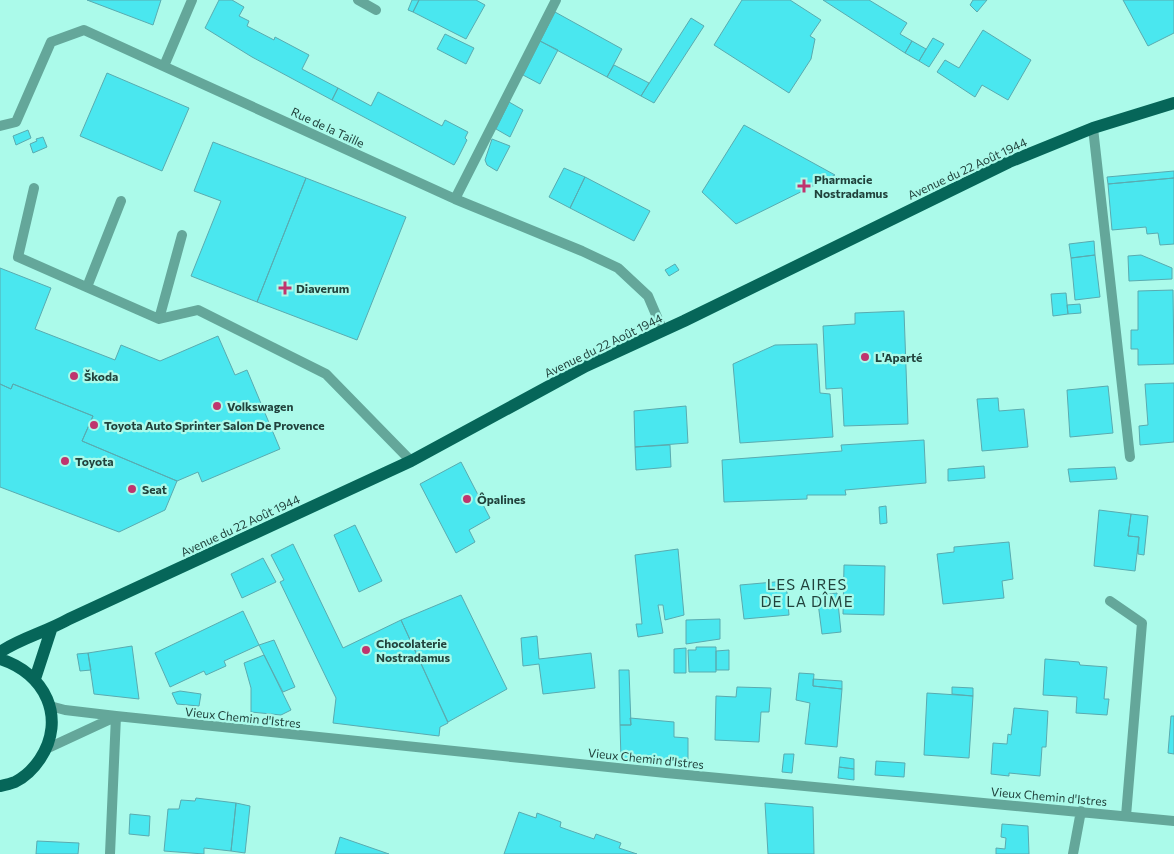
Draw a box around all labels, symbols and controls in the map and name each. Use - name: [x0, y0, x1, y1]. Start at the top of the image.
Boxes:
- street label: Rue de la Taille: [289, 104, 367, 150]
- street label: Avenue du 22 Août 1944: [905, 134, 1029, 202]
- place label: Pharmacie Nostradamus: [814, 172, 888, 200]
- marker: Pharmacie Nostradamus: [798, 180, 810, 192]
- marker: Diaverum: [278, 281, 292, 295]
- place label: Diaverum: [296, 281, 349, 295]
- street label: Avenue du 22 Août 1944: [542, 310, 664, 380]
- place label: L'Aparté: [875, 350, 922, 364]
- marker: L'Aparté: [859, 351, 871, 363]
- place label: Škoda: [84, 369, 118, 383]
- marker: Škoda: [68, 370, 80, 382]
- place label: Volkswagen: [227, 399, 293, 413]
- marker: Volkswagen: [211, 400, 223, 412]
- place label: Toyota Auto Sprinter Salon De Provence: [104, 418, 325, 432]
- marker: Toyota Auto Sprinter Salon De Provence: [88, 419, 100, 431]
- place label: Toyota: [75, 454, 114, 468]
- marker: Toyota: [59, 455, 71, 467]
- place label: Seat: [142, 482, 167, 496]
- marker: Seat: [126, 483, 138, 495]
- street label: Avenue du 22 Août 1944: [178, 491, 302, 559]
- place label: Ôpalines: [477, 492, 526, 506]
- marker: Ôpalines: [461, 493, 473, 505]
- district label: LES AIRES DE LA DÎME: [760, 575, 854, 610]
- place label: Chocolaterie Nostradamus: [376, 636, 450, 664]
- marker: Chocolaterie Nostradamus: [360, 644, 372, 656]
- street label: Vieux Chemin d'Istres: [184, 704, 302, 730]
- street label: Vieux Chemin d'Istres: [587, 745, 705, 771]
- street label: Vieux Chemin d'Istres: [990, 784, 1108, 808]

